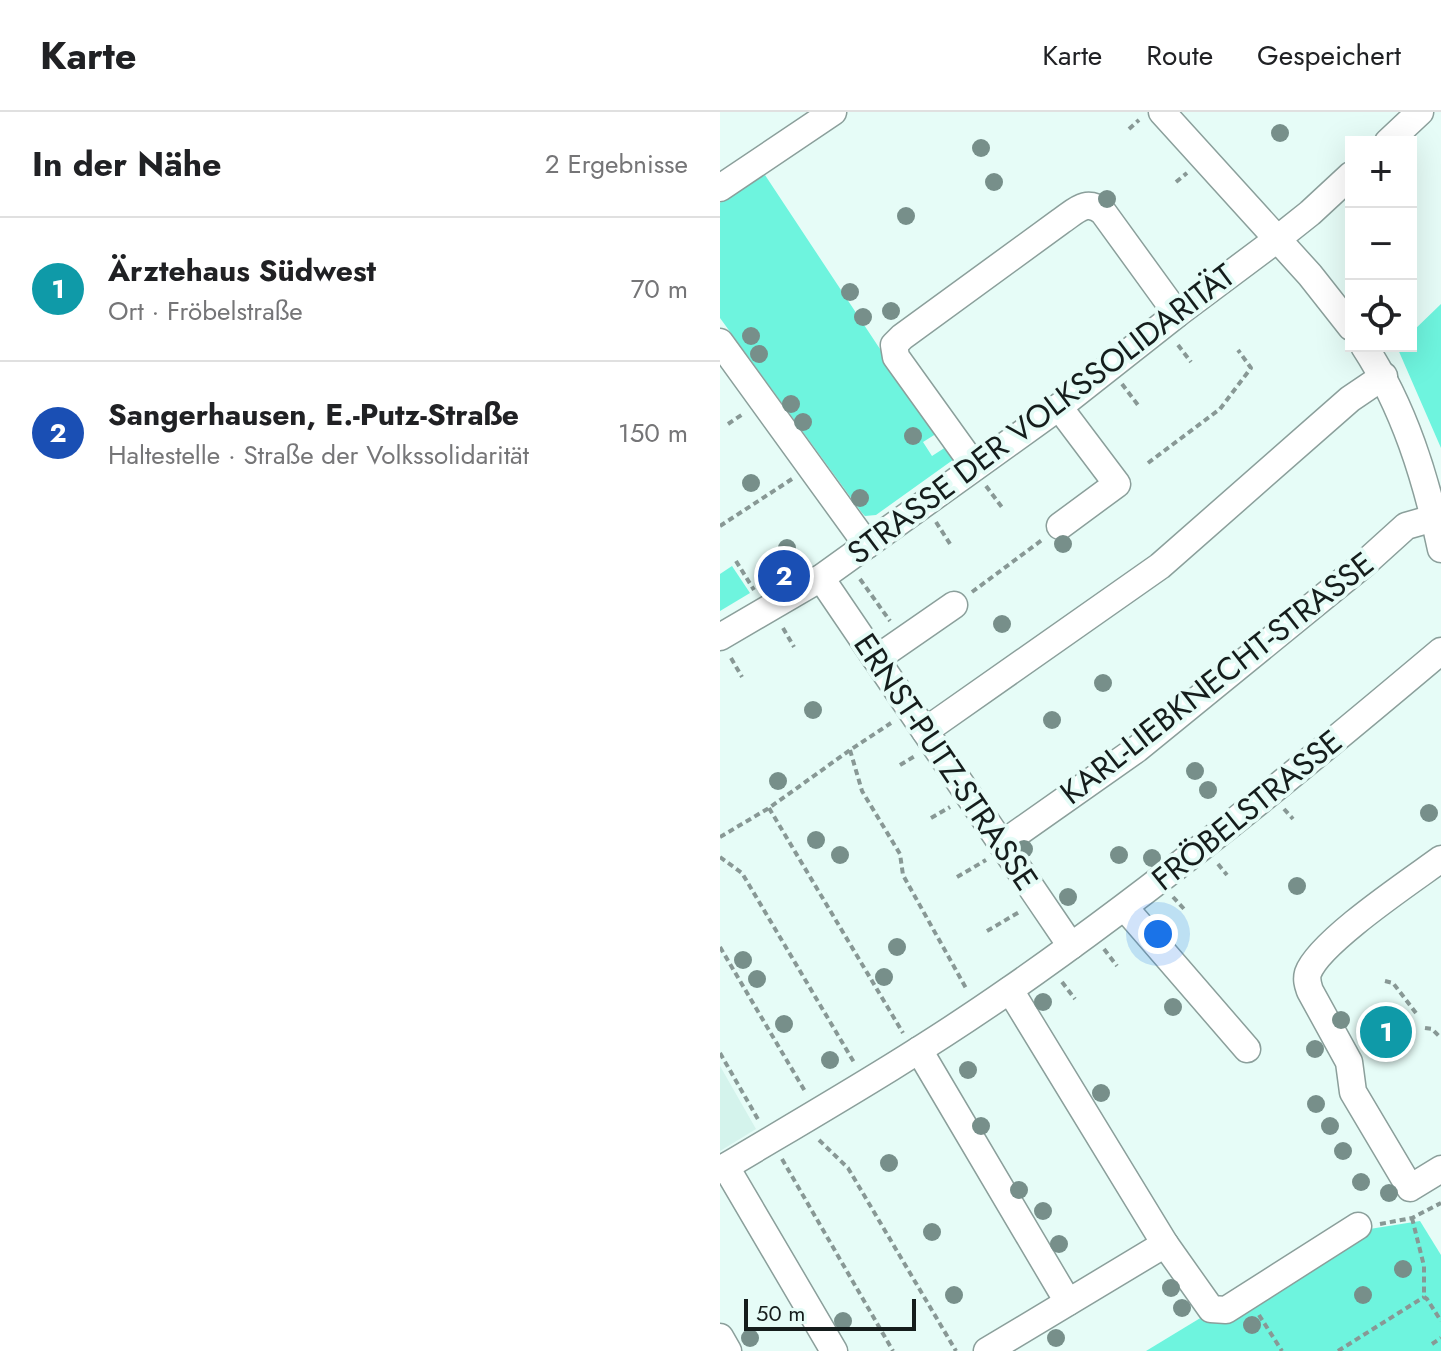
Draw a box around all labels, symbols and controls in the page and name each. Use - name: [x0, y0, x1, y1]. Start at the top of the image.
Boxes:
- text: Karte: [40, 28, 137, 83]
- text: Karte: [1042, 35, 1102, 76]
- text: Route: [1146, 35, 1213, 76]
- text: Gespeichert: [1257, 35, 1401, 76]
- map controls: [1345, 136, 1417, 352]
- button: +: [1345, 136, 1417, 208]
- text: In der Nähe: [32, 140, 222, 189]
- text: 2 Ergebnisse: [545, 145, 688, 183]
- button: −: [1345, 208, 1417, 280]
- text: Ärztehaus Südwest: [108, 249, 376, 292]
- street label: STRASSE DER VOLKSSOLIDARITÄT: [838, 253, 1244, 575]
- text: 1: [51, 270, 65, 308]
- text: 70 m: [631, 270, 688, 308]
- button: locate: [1345, 280, 1417, 352]
- text: Ort · Fröbelstraße: [108, 292, 303, 330]
- text: Sangerhausen, E.-Putz-Straße: [108, 393, 519, 436]
- text: 2: [49, 414, 67, 452]
- text: 150 m: [618, 414, 688, 452]
- text: Haltestelle · Straße der Volkssolidarität: [108, 436, 529, 474]
- street label: KARL-LIEBKNECHT-STRASSE: [1050, 541, 1384, 815]
- pin: 2: [758, 546, 810, 606]
- street label: ERNST-PUTZ-STRASSE: [843, 624, 1049, 900]
- street label: FRÖBELSTRASSE: [1142, 719, 1352, 901]
- your location: [1138, 914, 1178, 954]
- pin: 1: [1360, 1002, 1412, 1062]
- scale bar: [744, 1295, 916, 1331]
- text: 50 m: [756, 1297, 805, 1329]

